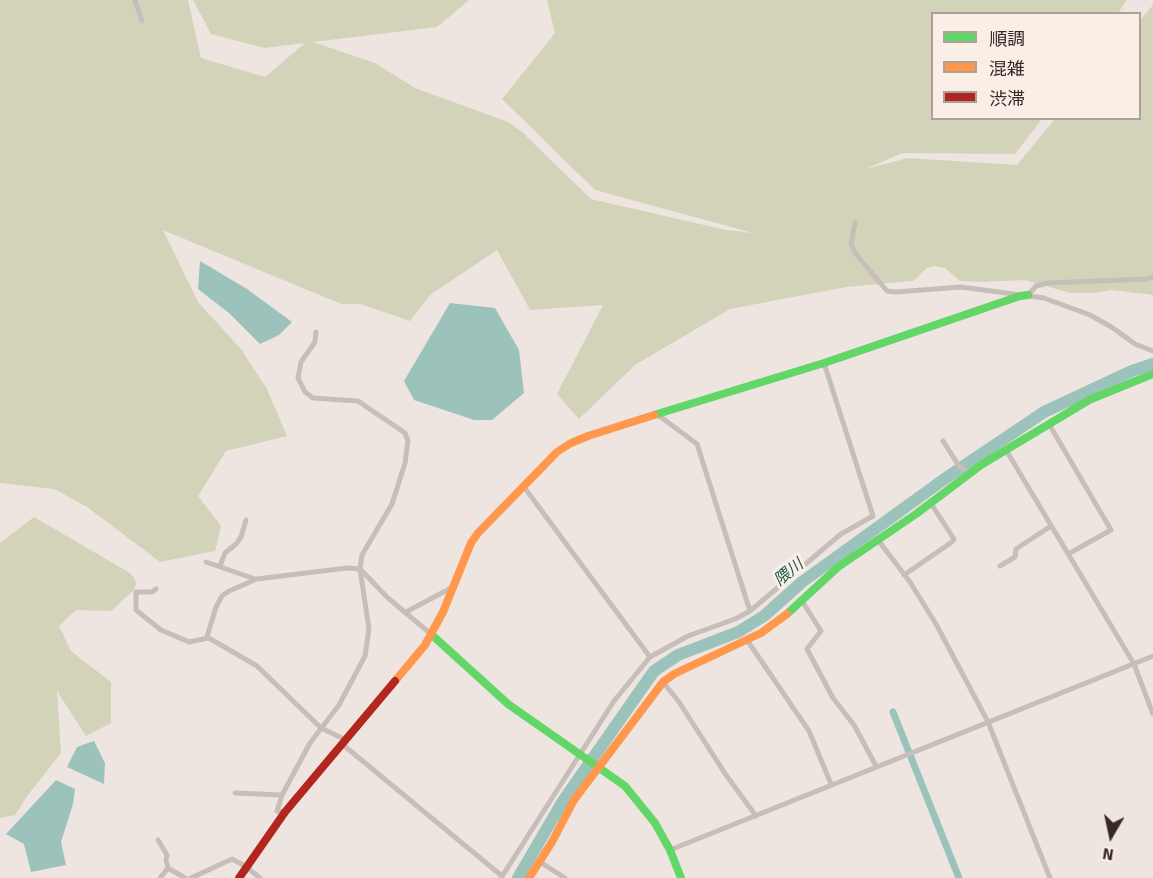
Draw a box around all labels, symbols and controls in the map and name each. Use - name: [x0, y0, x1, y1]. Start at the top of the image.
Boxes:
- legend: [931, 12, 1141, 120]
- text: 順調: [989, 28, 1025, 50]
- text: 混雑: [989, 58, 1025, 80]
- text: 渋滞: [989, 88, 1025, 110]
- water label: 隈川: [771, 555, 807, 591]
- north arrow: [1081, 806, 1141, 866]
- text: N: [1101, 843, 1115, 865]

